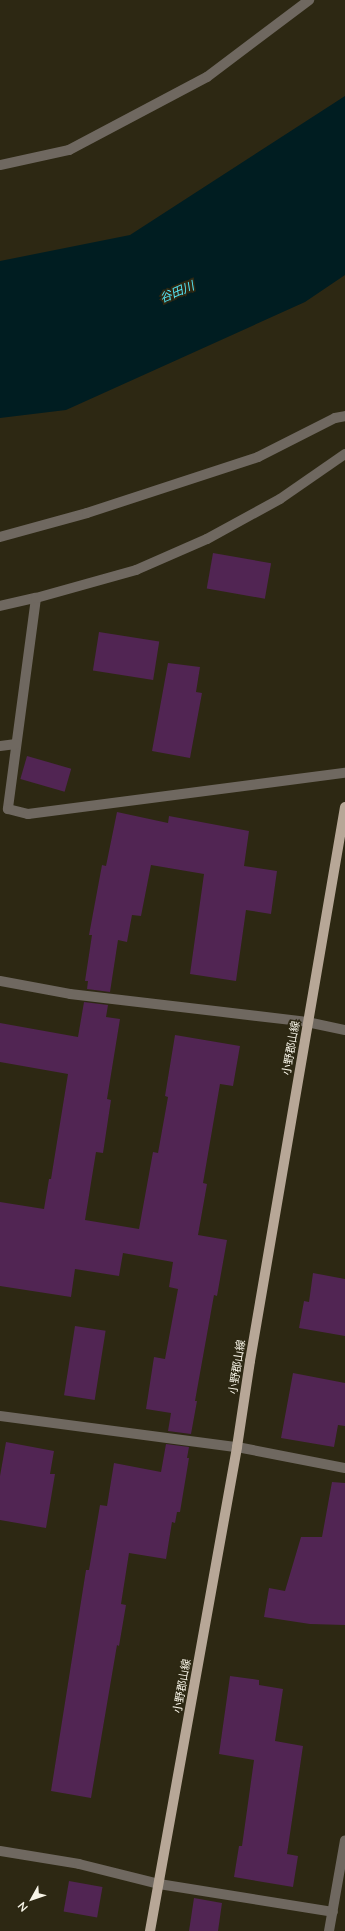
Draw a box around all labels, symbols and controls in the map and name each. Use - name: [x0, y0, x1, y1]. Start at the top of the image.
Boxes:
- water label: 谷田川: [158, 278, 196, 306]
- street label: 小野郡山線: [280, 1020, 302, 1076]
- street label: 小野郡山線: [226, 1339, 248, 1395]
- street label: 小野郡山線: [171, 1658, 193, 1714]
- north arrow: [12, 1879, 52, 1919]
- text: N: [15, 1900, 30, 1914]

